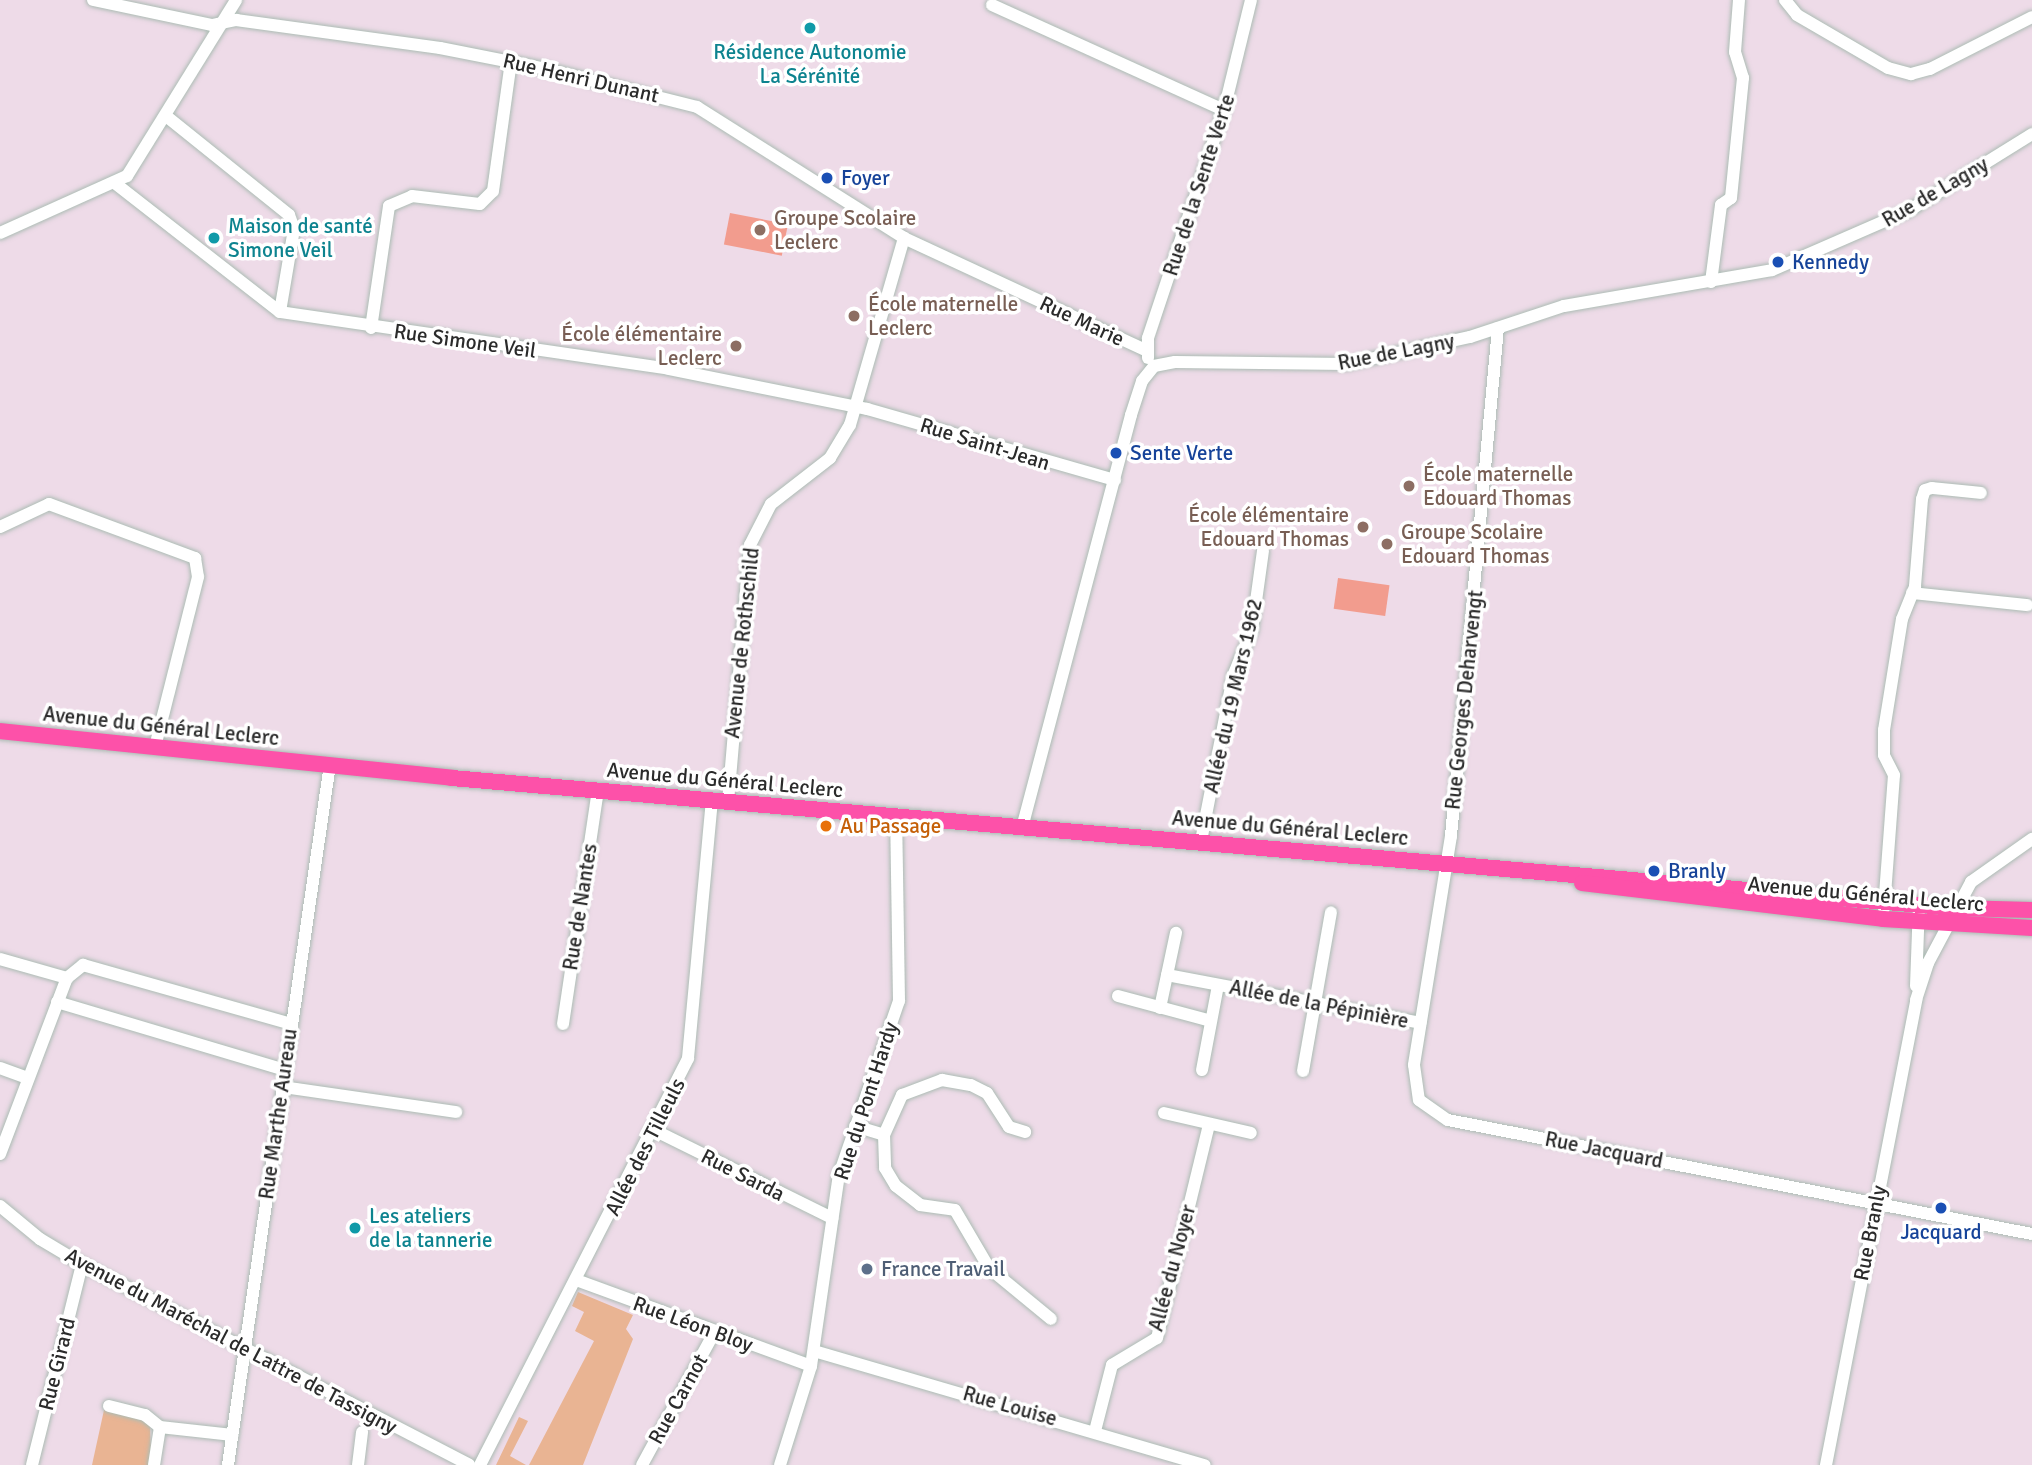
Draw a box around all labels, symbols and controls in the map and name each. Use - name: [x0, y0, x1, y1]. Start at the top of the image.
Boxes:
- marker: Résidence Autonomie La Sérénité: [802, 20, 818, 36]
- place label: Résidence Autonomie La Sérénité: [713, 39, 907, 89]
- street label: Rue Henri Dunant: [501, 48, 661, 108]
- street label: Rue de la Sente Verte: [1158, 91, 1240, 279]
- street label: Rue de Lagny: [1877, 152, 1993, 232]
- place label: Foyer: [841, 165, 890, 191]
- marker: Foyer: [819, 170, 835, 186]
- place label: Groupe Scolaire Leclerc: [774, 205, 916, 255]
- place label: Maison de santé Simone Veil: [228, 213, 373, 263]
- marker: Groupe Scolaire Leclerc: [752, 222, 768, 238]
- marker: Maison de santé Simone Veil: [206, 230, 222, 246]
- place label: Kennedy: [1792, 249, 1869, 275]
- marker: Kennedy: [1770, 254, 1786, 270]
- street label: Rue Marie: [1036, 290, 1128, 352]
- place label: École maternelle Leclerc: [868, 291, 1018, 341]
- marker: École maternelle Leclerc: [846, 308, 862, 324]
- street label: Rue Simone Veil: [392, 319, 538, 363]
- place label: École élémentaire Leclerc: [561, 321, 722, 371]
- street label: Rue de Lagny: [1336, 328, 1456, 376]
- marker: École élémentaire Leclerc: [728, 338, 744, 354]
- street label: Rue Saint-Jean: [917, 412, 1053, 476]
- place label: Sente Verte: [1130, 440, 1233, 466]
- marker: Sente Verte: [1108, 445, 1124, 461]
- place label: École maternelle Edouard Thomas: [1423, 461, 1573, 511]
- marker: École maternelle Edouard Thomas: [1401, 478, 1417, 494]
- place label: École élémentaire Edouard Thomas: [1188, 502, 1349, 552]
- marker: École élémentaire Edouard Thomas: [1355, 519, 1371, 535]
- place label: Groupe Scolaire Edouard Thomas: [1401, 519, 1549, 569]
- marker: Groupe Scolaire Edouard Thomas: [1379, 536, 1395, 552]
- street label: Avenue de Rothschild: [719, 546, 765, 740]
- street label: Rue Georges Deharvengt: [1440, 589, 1488, 811]
- street label: Allée du 19 Mars 1962: [1198, 596, 1268, 796]
- street label: Avenue du Général Leclerc: [42, 701, 280, 751]
- street label: Avenue du Général Leclerc: [606, 757, 844, 803]
- street label: Avenue du Général Leclerc: [1171, 805, 1409, 851]
- place label: Au Passage: [840, 813, 941, 839]
- marker: Au Passage: [818, 818, 834, 834]
- street label: Rue de Nantes: [558, 842, 602, 972]
- place label: Branly: [1668, 858, 1726, 884]
- marker: Branly: [1646, 863, 1662, 879]
- street label: Avenue du Général Leclerc: [1747, 871, 1985, 917]
- street label: Allée de la Pépinière: [1227, 974, 1411, 1034]
- street label: Rue du Pont Hardy: [829, 1019, 903, 1183]
- street label: Rue Marthe Aureau: [254, 1027, 302, 1201]
- street label: Allée des Tilleuls: [600, 1074, 690, 1220]
- street label: Rue Jacquard: [1543, 1126, 1665, 1174]
- street label: Rue Sarda: [697, 1143, 789, 1207]
- street label: Rue Branly: [1848, 1183, 1892, 1283]
- marker: Jacquard: [1933, 1200, 1949, 1216]
- street label: Allée du Noyer: [1143, 1202, 1201, 1334]
- place label: Les ateliers de la tannerie: [369, 1203, 492, 1253]
- place label: Jacquard: [1900, 1219, 1982, 1245]
- marker: Les ateliers de la tannerie: [347, 1220, 363, 1236]
- street label: Avenue du Maréchal de Lattre de Tassigny: [61, 1243, 401, 1439]
- place label: France Travail: [881, 1256, 1005, 1282]
- marker: France Travail: [859, 1261, 875, 1277]
- street label: Rue Léon Bloy: [630, 1291, 756, 1357]
- street label: Rue Girard: [33, 1315, 81, 1413]
- street label: Rue Carnot: [643, 1350, 713, 1448]
- street label: Rue Louise: [960, 1381, 1060, 1431]

